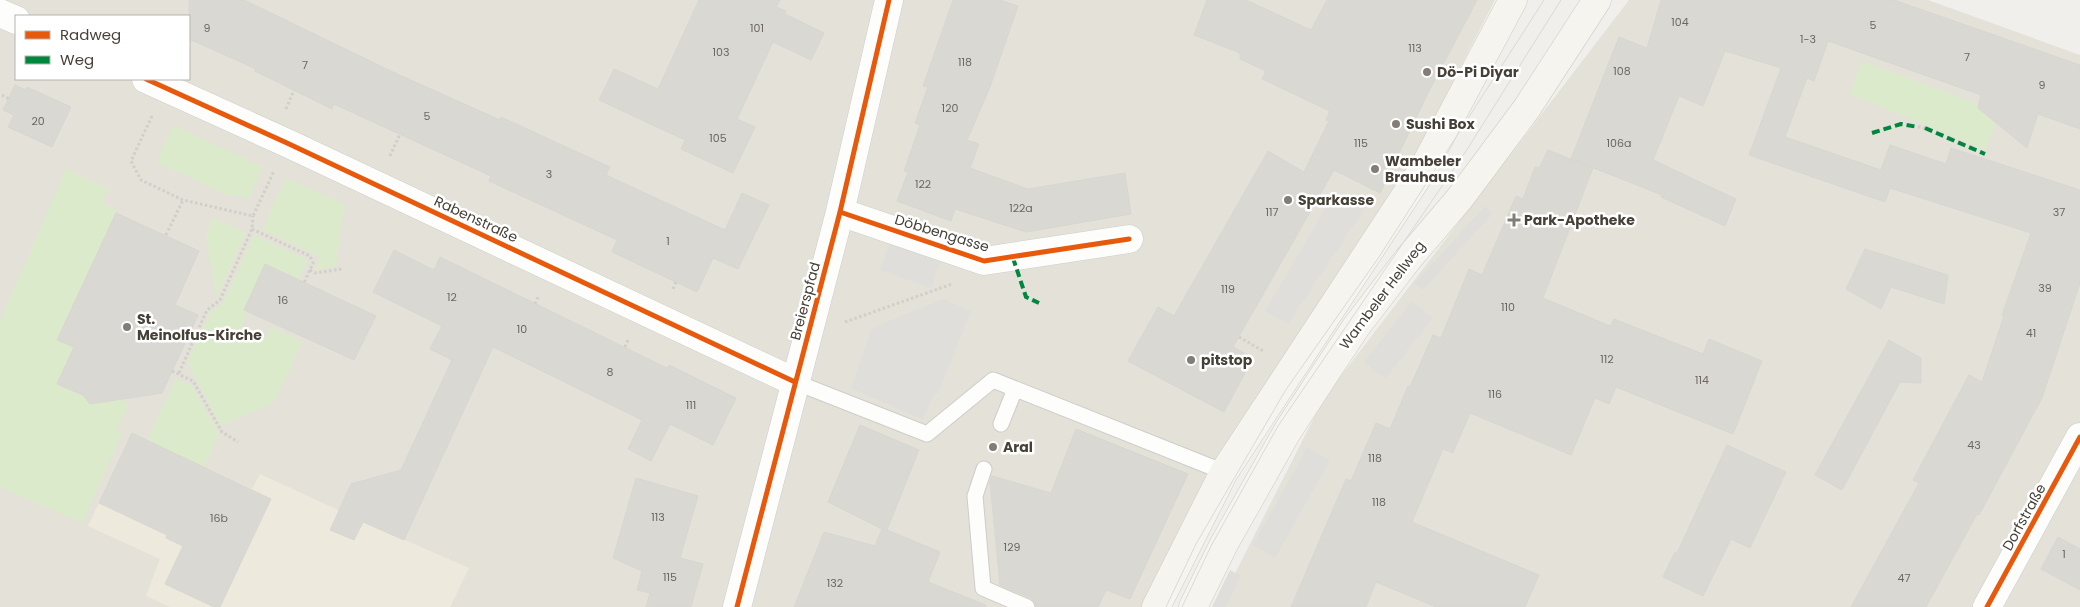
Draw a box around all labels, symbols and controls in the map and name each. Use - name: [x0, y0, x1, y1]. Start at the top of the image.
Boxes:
- house number: 104: [1671, 14, 1689, 30]
- legend: [15, 15, 190, 80]
- house number: 5: [1870, 17, 1877, 33]
- house number: 9: [204, 20, 211, 36]
- house number: 101: [750, 20, 764, 36]
- text: Radweg: [60, 24, 121, 45]
- house number: 1-3: [1800, 31, 1816, 47]
- house number: 113: [1408, 40, 1422, 56]
- house number: 103: [713, 44, 729, 60]
- text: Weg: [60, 49, 94, 70]
- house number: 7: [1964, 49, 1970, 65]
- house number: 118: [958, 54, 972, 70]
- house number: 7: [302, 57, 308, 73]
- place label: Dö-Pi Diyar: [1437, 62, 1519, 82]
- house number: 108: [1613, 63, 1631, 79]
- marker: Dö-Pi Diyar: [1421, 66, 1433, 78]
- house number: 9: [2039, 77, 2046, 93]
- house number: 120: [942, 100, 958, 116]
- house number: 5: [424, 108, 431, 124]
- house number: 20: [31, 113, 45, 129]
- place label: Sushi Box: [1406, 114, 1476, 134]
- marker: Sushi Box: [1390, 118, 1402, 130]
- house number: 105: [709, 130, 727, 146]
- house number: 115: [1354, 135, 1368, 151]
- house number: 106a: [1607, 135, 1631, 151]
- place label: Wambeler Brauhaus: [1385, 151, 1461, 187]
- marker: Wambeler Brauhaus: [1369, 163, 1381, 175]
- house number: 3: [546, 166, 552, 182]
- house number: 122: [915, 176, 931, 192]
- place label: Sparkasse: [1298, 190, 1374, 210]
- street label: Rabenstraße: [431, 191, 521, 247]
- marker: Sparkasse: [1282, 194, 1294, 206]
- house number: 122a: [1009, 200, 1033, 216]
- house number: 117: [1265, 204, 1279, 220]
- house number: 37: [2053, 204, 2065, 220]
- street label: Döbbengasse: [892, 209, 992, 257]
- place label: Park-Apotheke: [1524, 210, 1635, 230]
- marker: Park-Apotheke: [1508, 214, 1520, 226]
- house number: 1: [666, 233, 670, 249]
- street label: Wambeler Hellweg: [1334, 236, 1430, 354]
- street label: Breierspfad: [785, 260, 825, 342]
- house number: 39: [2038, 280, 2052, 296]
- house number: 119: [1221, 281, 1235, 297]
- house number: 12: [447, 289, 457, 305]
- house number: 16: [278, 292, 288, 308]
- house number: 110: [1501, 299, 1515, 315]
- place label: St. Meinolfus-Kirche: [137, 309, 262, 345]
- marker: St. Meinolfus-Kirche: [121, 321, 133, 333]
- house number: 10: [517, 321, 527, 337]
- house number: 41: [2026, 325, 2036, 341]
- place label: pitstop: [1201, 350, 1253, 370]
- house number: 112: [1600, 351, 1614, 367]
- marker: pitstop: [1185, 354, 1197, 366]
- house number: 8: [607, 364, 614, 380]
- house number: 114: [1695, 372, 1709, 388]
- house number: 116: [1488, 386, 1502, 402]
- house number: 111: [686, 397, 696, 413]
- place label: Aral: [1003, 437, 1033, 457]
- house number: 43: [1967, 437, 1981, 453]
- marker: Aral: [987, 441, 999, 453]
- house number: 118: [1368, 450, 1382, 466]
- street label: Dorfstraße: [1997, 480, 2051, 554]
- house number: 118: [1372, 494, 1386, 510]
- house number: 113: [651, 509, 665, 525]
- house number: 16b: [210, 510, 228, 526]
- house number: 129: [1004, 539, 1020, 555]
- house number: 1: [2062, 546, 2066, 562]
- house number: 115: [663, 569, 677, 585]
- house number: 47: [1898, 570, 1910, 586]
- house number: 132: [827, 575, 843, 591]

